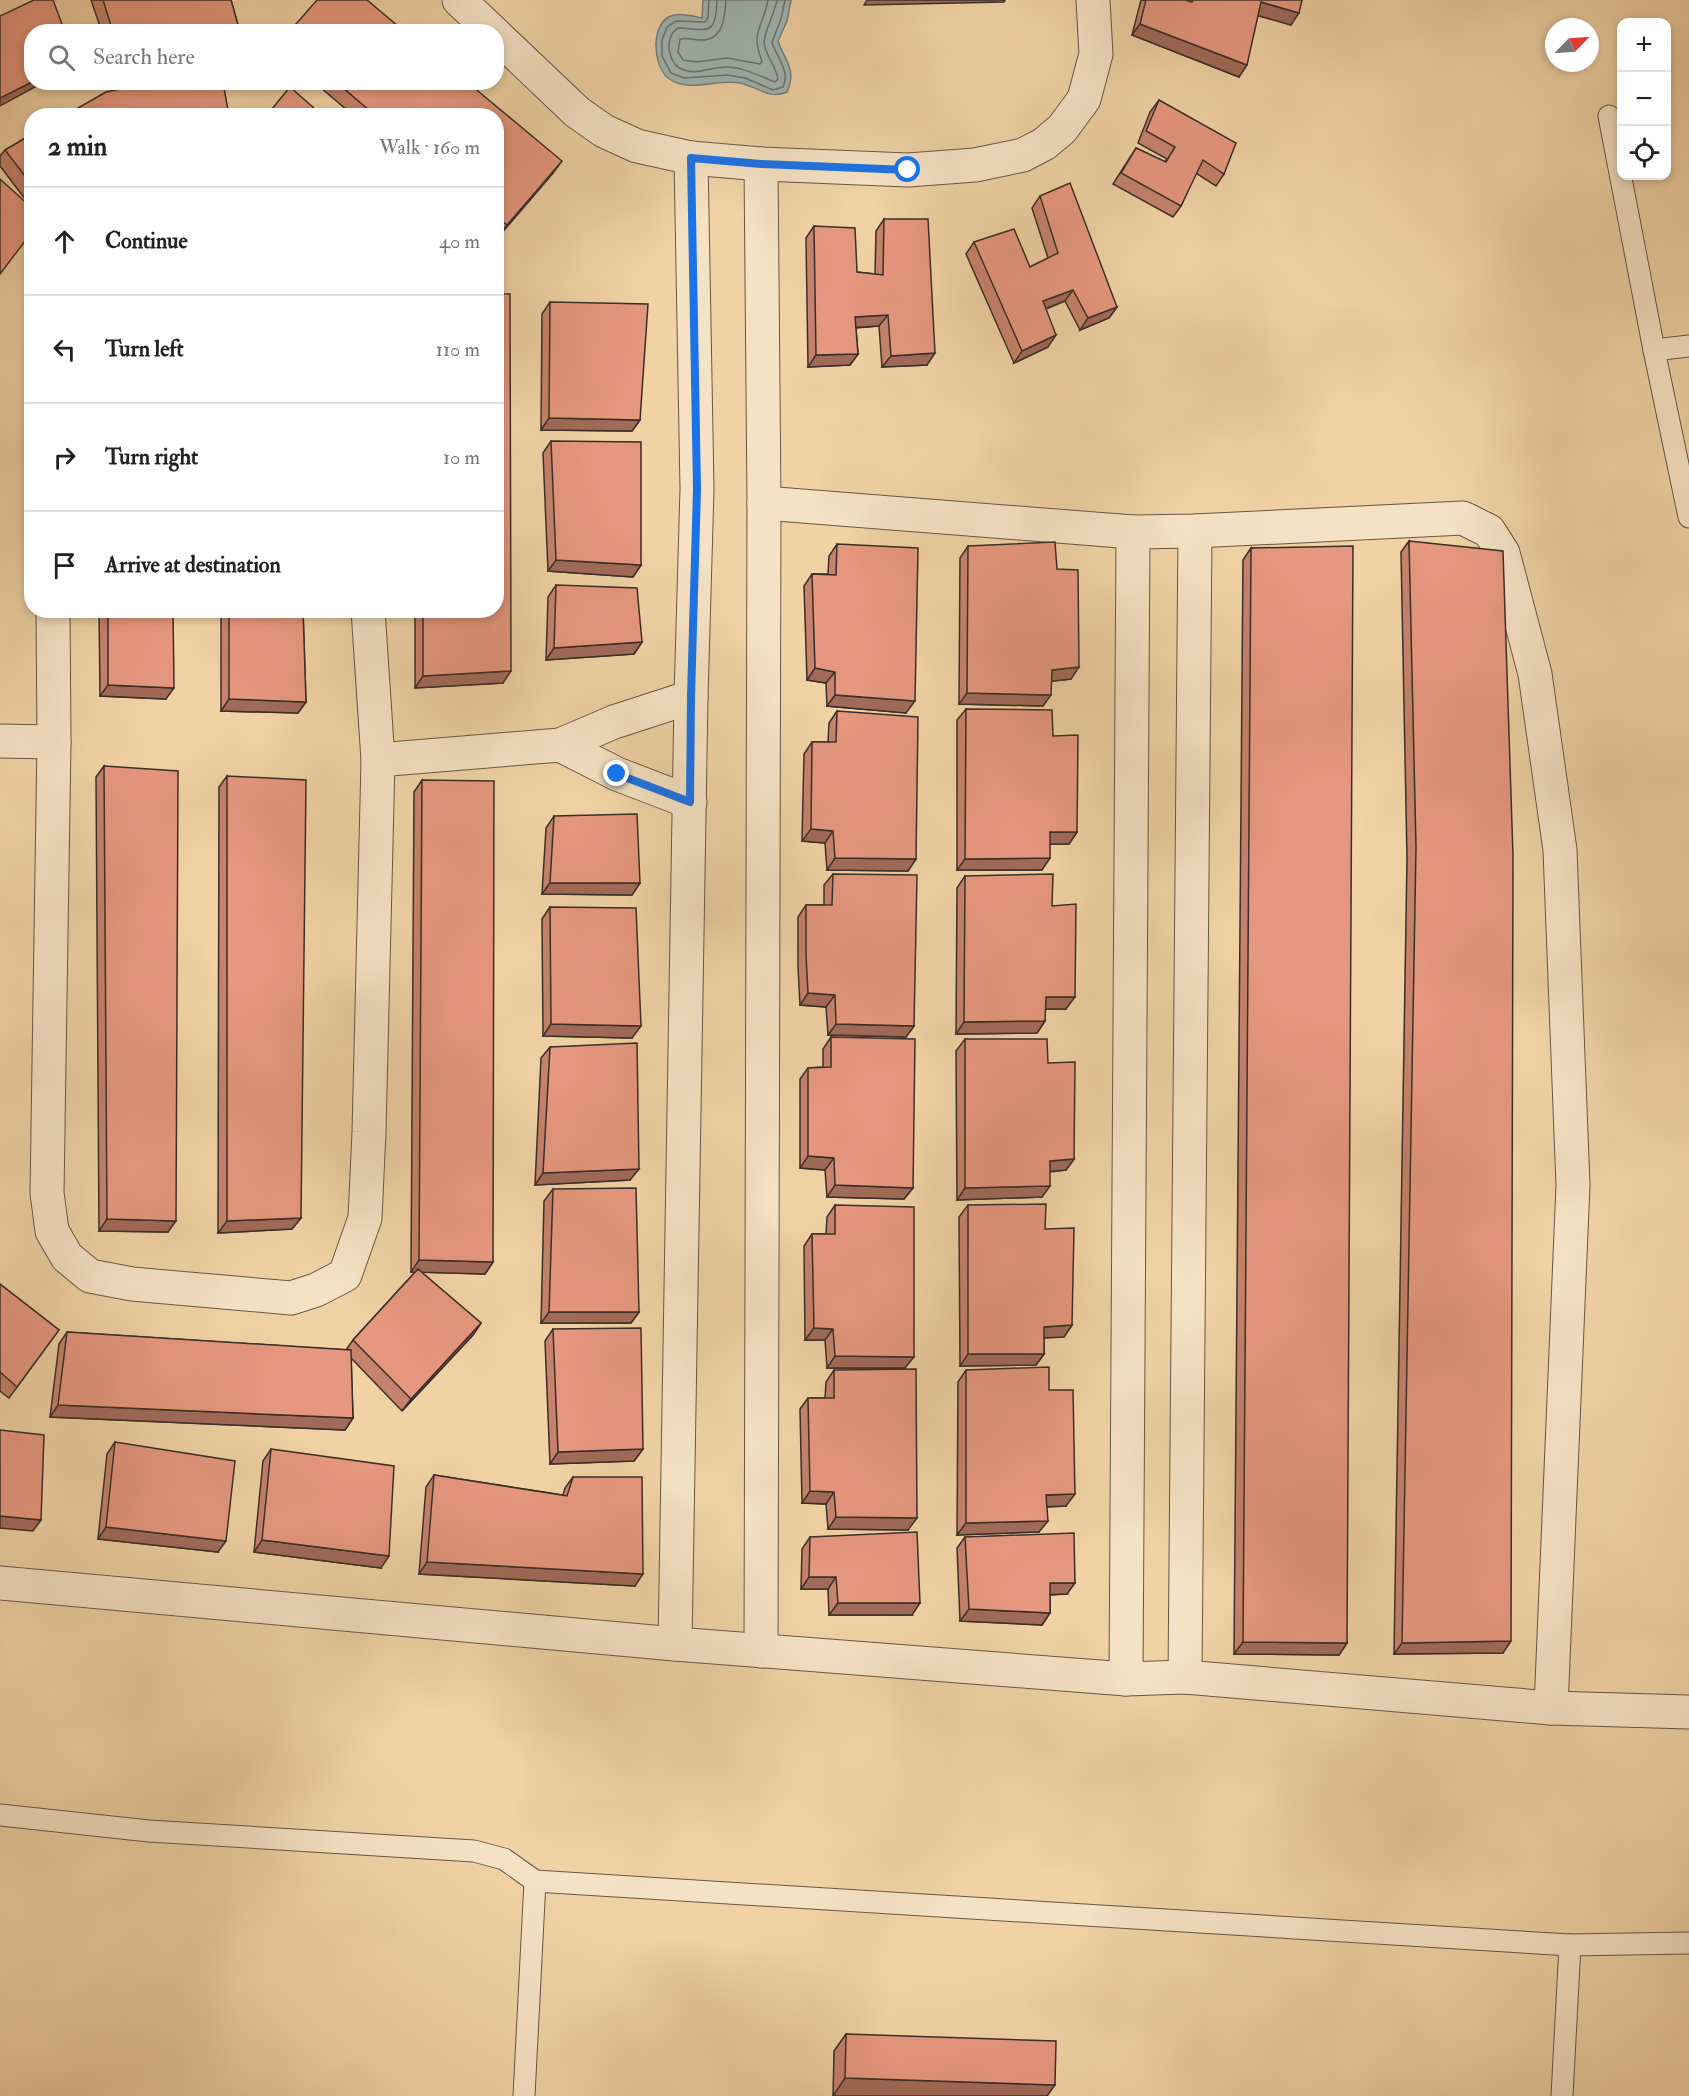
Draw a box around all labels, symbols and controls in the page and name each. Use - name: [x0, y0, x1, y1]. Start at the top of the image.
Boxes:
- north arrow: [1545, 18, 1599, 72]
- map controls: [1617, 18, 1671, 180]
- button: +: [1617, 18, 1671, 72]
- search box: [24, 24, 504, 90]
- icon: search: [45, 41, 78, 74]
- text: Search here: [93, 43, 195, 71]
- button: −: [1617, 72, 1671, 126]
- button: locate: [1617, 126, 1671, 180]
- text: 2 min: [48, 131, 107, 163]
- text: Walk · 160 m: [379, 135, 480, 160]
- route start: [894, 156, 920, 182]
- icon: ahead: [48, 225, 81, 258]
- text: Continue: [105, 227, 188, 255]
- text: 40 m: [439, 229, 480, 254]
- icon: left: [48, 333, 81, 366]
- text: Turn left: [105, 335, 184, 363]
- text: 110 m: [436, 337, 480, 362]
- icon: right: [48, 441, 81, 474]
- text: Turn right: [105, 443, 198, 471]
- text: 10 m: [443, 445, 480, 470]
- icon: arrive: [48, 549, 81, 582]
- text: Arrive at destination: [105, 551, 281, 579]
- route end: [603, 760, 629, 786]

